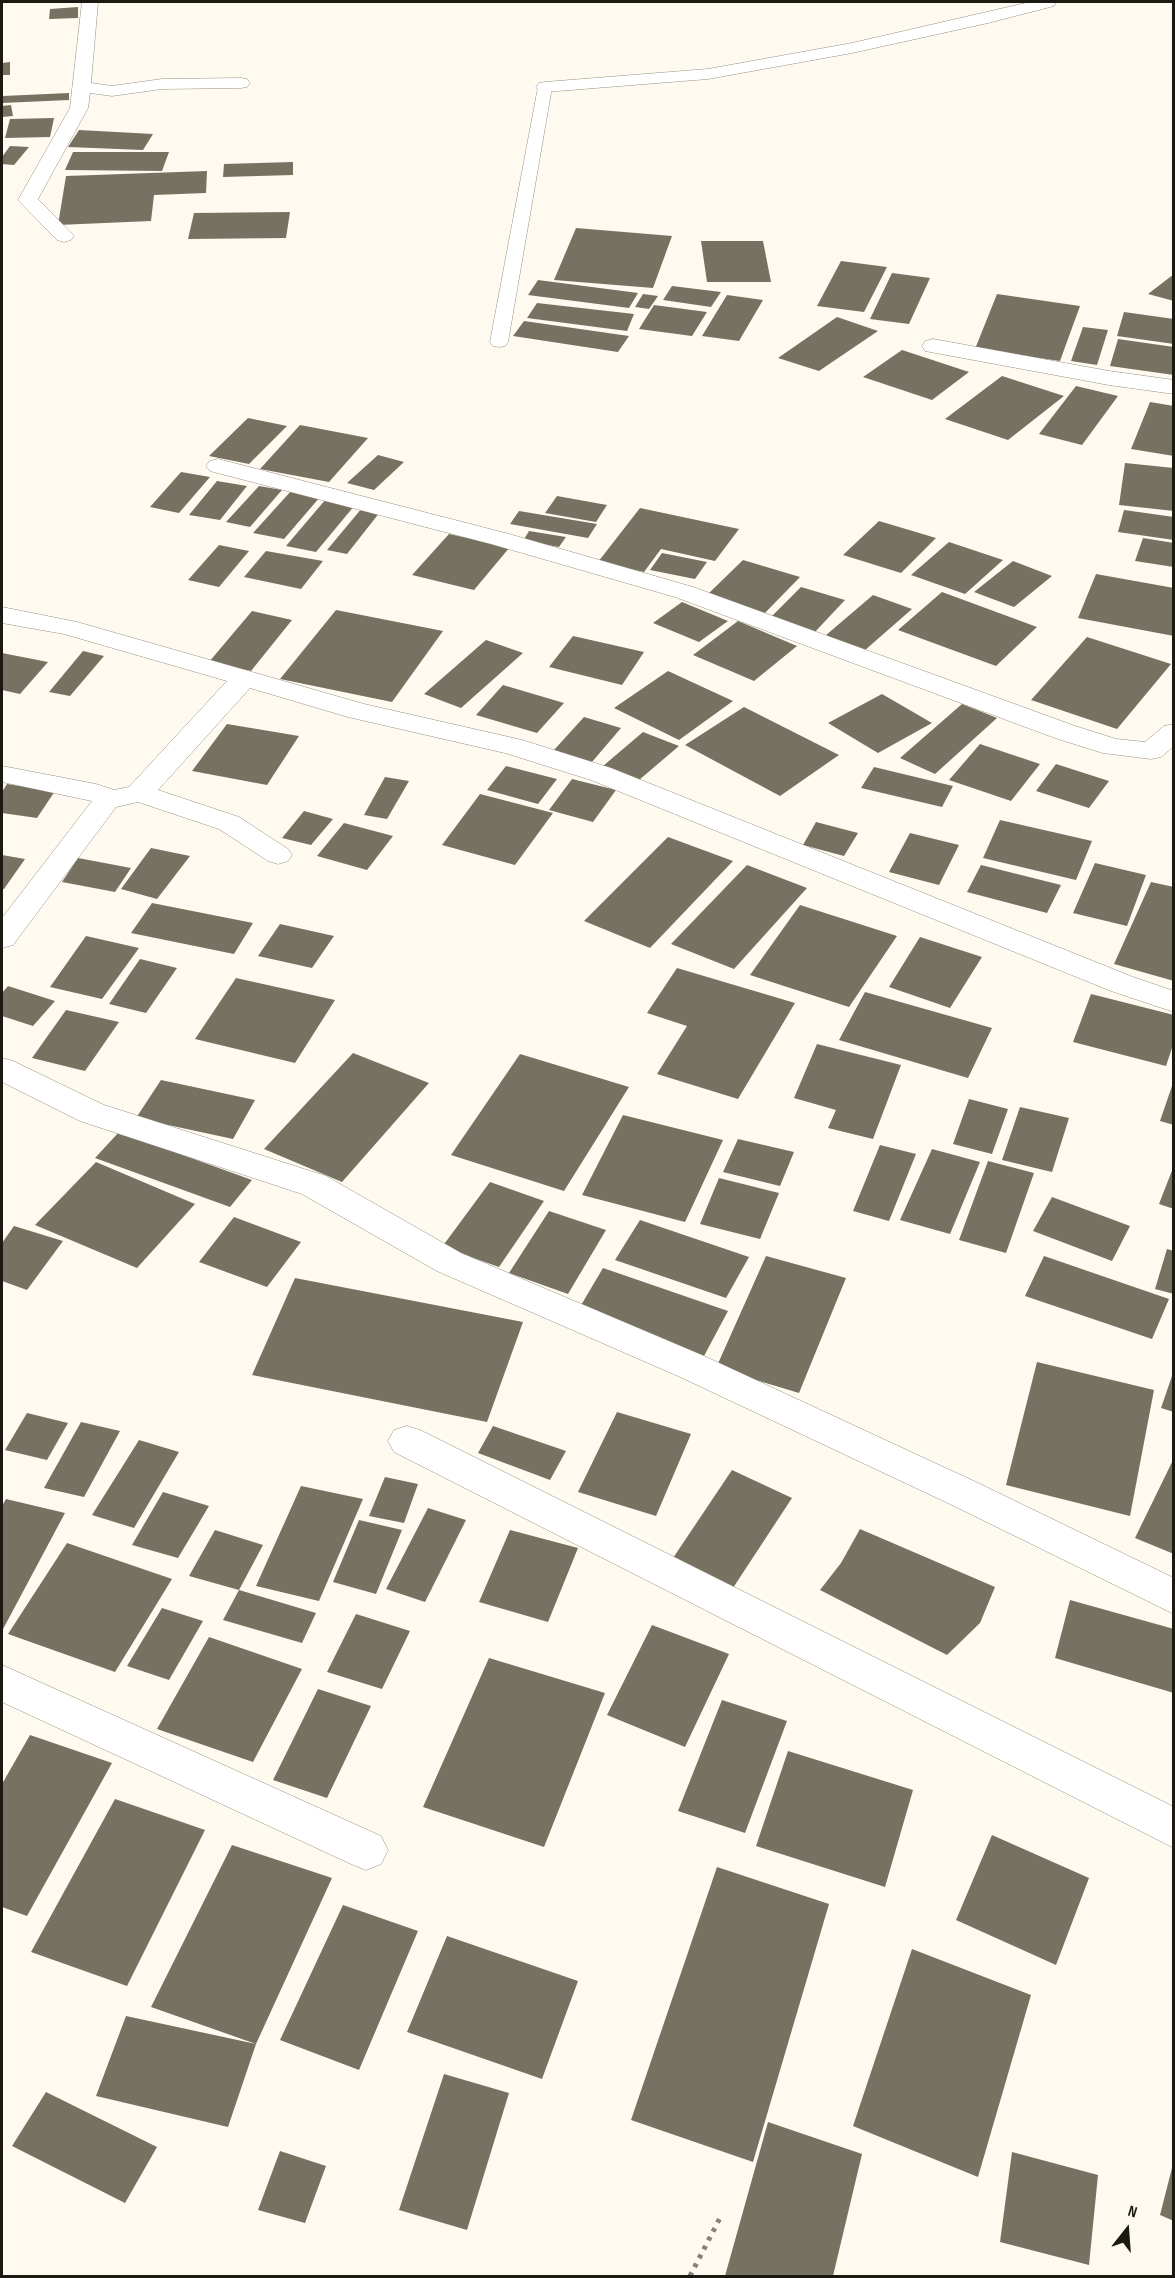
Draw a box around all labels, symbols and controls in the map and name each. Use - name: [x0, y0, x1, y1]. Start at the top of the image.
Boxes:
- north arrow: [1097, 2200, 1157, 2260]
- text: N: [1126, 2202, 1139, 2223]

